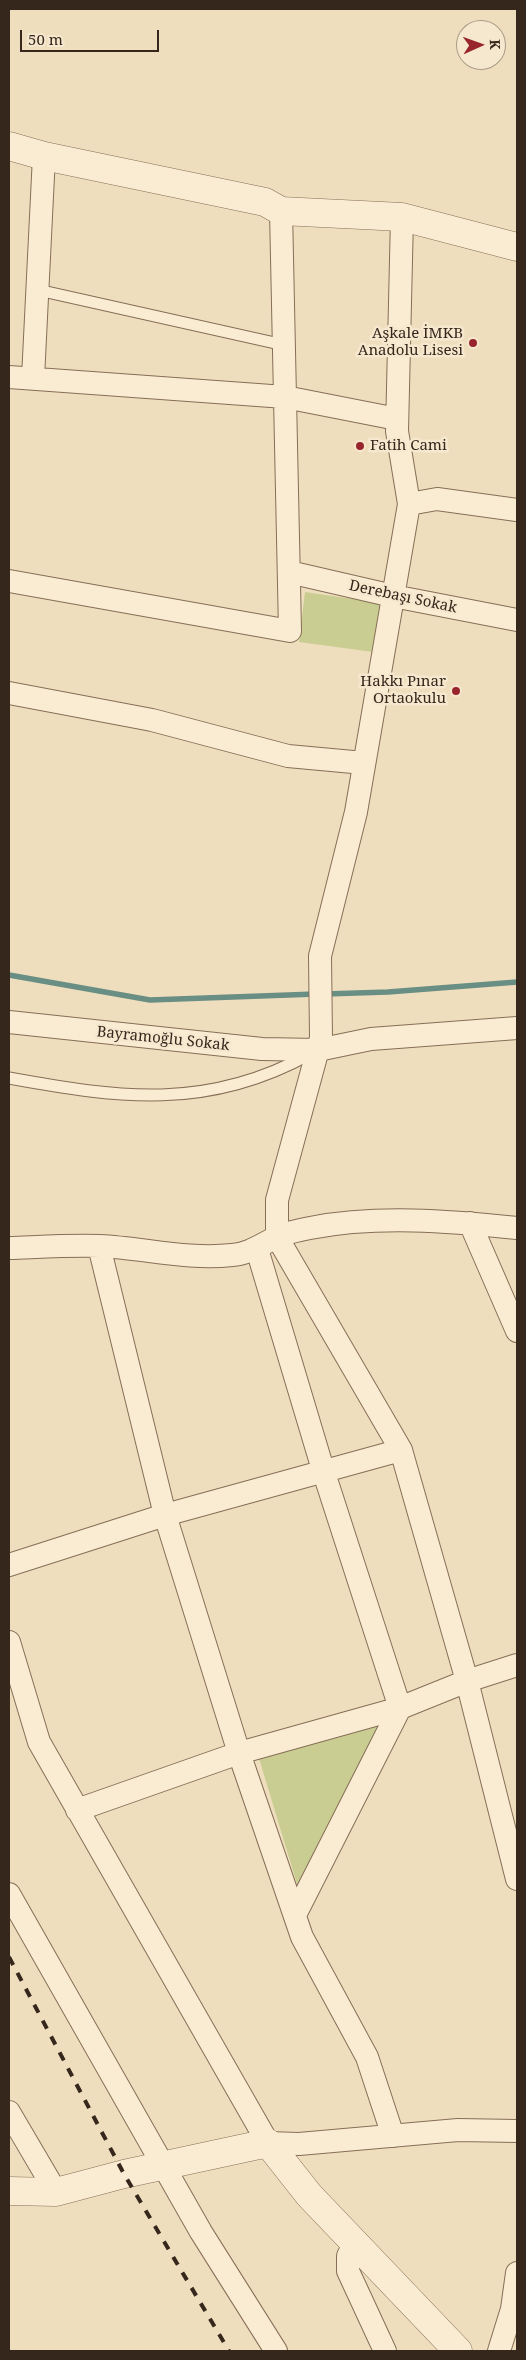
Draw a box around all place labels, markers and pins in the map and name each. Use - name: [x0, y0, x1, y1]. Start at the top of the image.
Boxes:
- place label: Aşkale İMKB Anadolu Lisesi: [358, 325, 463, 360]
- marker: Aşkale İMKB Anadolu Lisesi: [467, 337, 479, 349]
- place label: Fatih Cami: [370, 437, 447, 455]
- marker: Fatih Cami: [354, 440, 366, 452]
- place label: Hakkı Pınar Ortaokulu: [360, 673, 446, 708]
- marker: Hakkı Pınar Ortaokulu: [450, 685, 462, 697]

